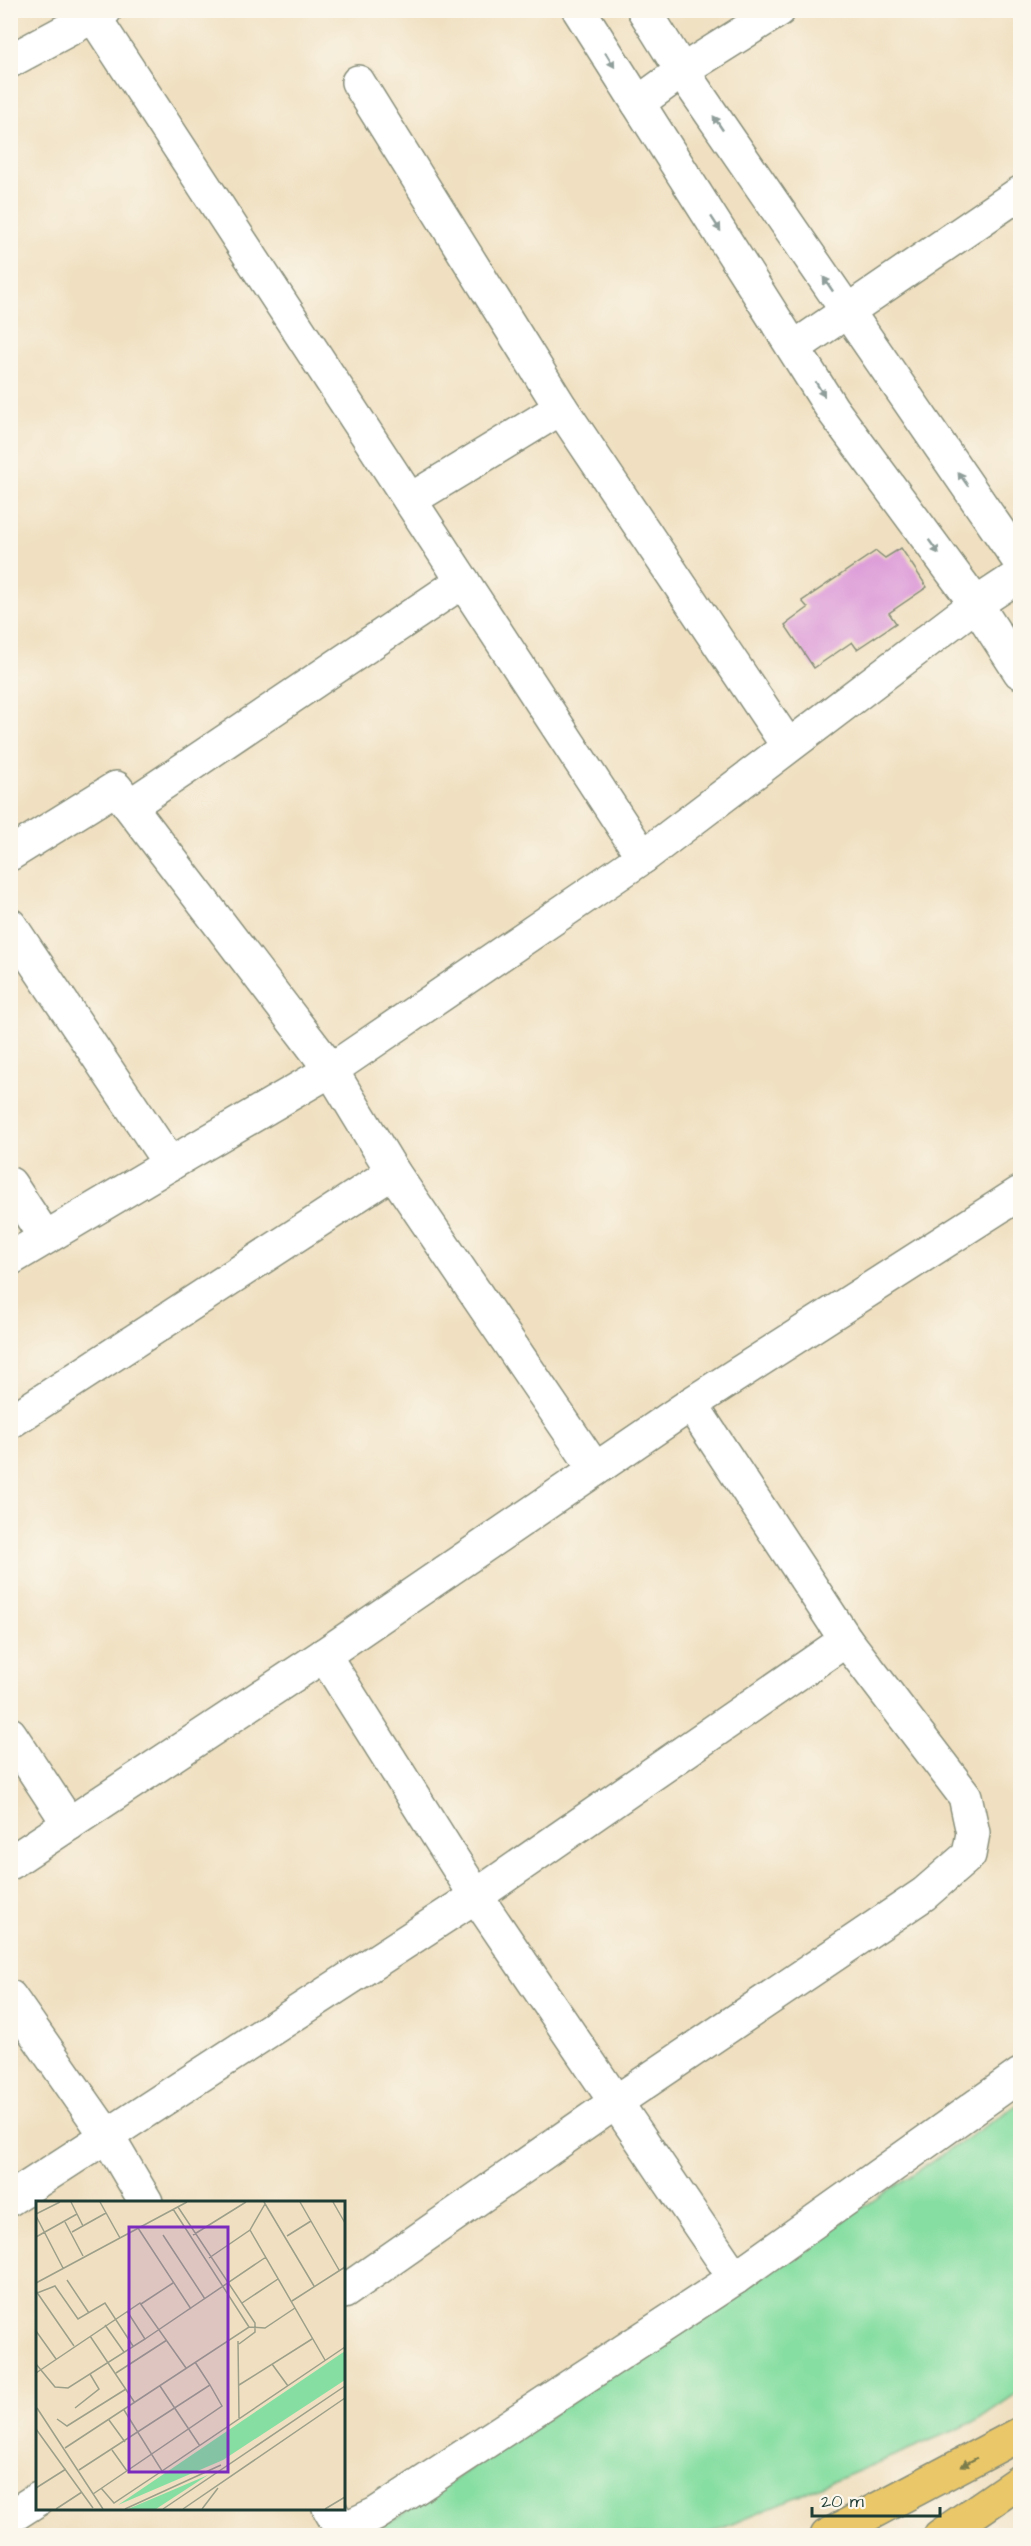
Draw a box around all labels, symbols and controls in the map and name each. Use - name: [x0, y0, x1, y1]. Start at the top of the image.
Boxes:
- one-way arrow: [605, 52, 616, 68]
- one-way arrow: [712, 116, 724, 132]
- one-way arrow: [710, 216, 721, 232]
- one-way arrow: [823, 276, 834, 293]
- one-way arrow: [815, 381, 825, 398]
- one-way arrow: [958, 471, 969, 487]
- one-way arrow: [927, 540, 939, 555]
- inset map: [36, 2201, 345, 2510]
- one-way arrow: [960, 2457, 977, 2466]
- scale bar: [812, 2480, 940, 2518]
- text: 20 m: [821, 2489, 864, 2514]

